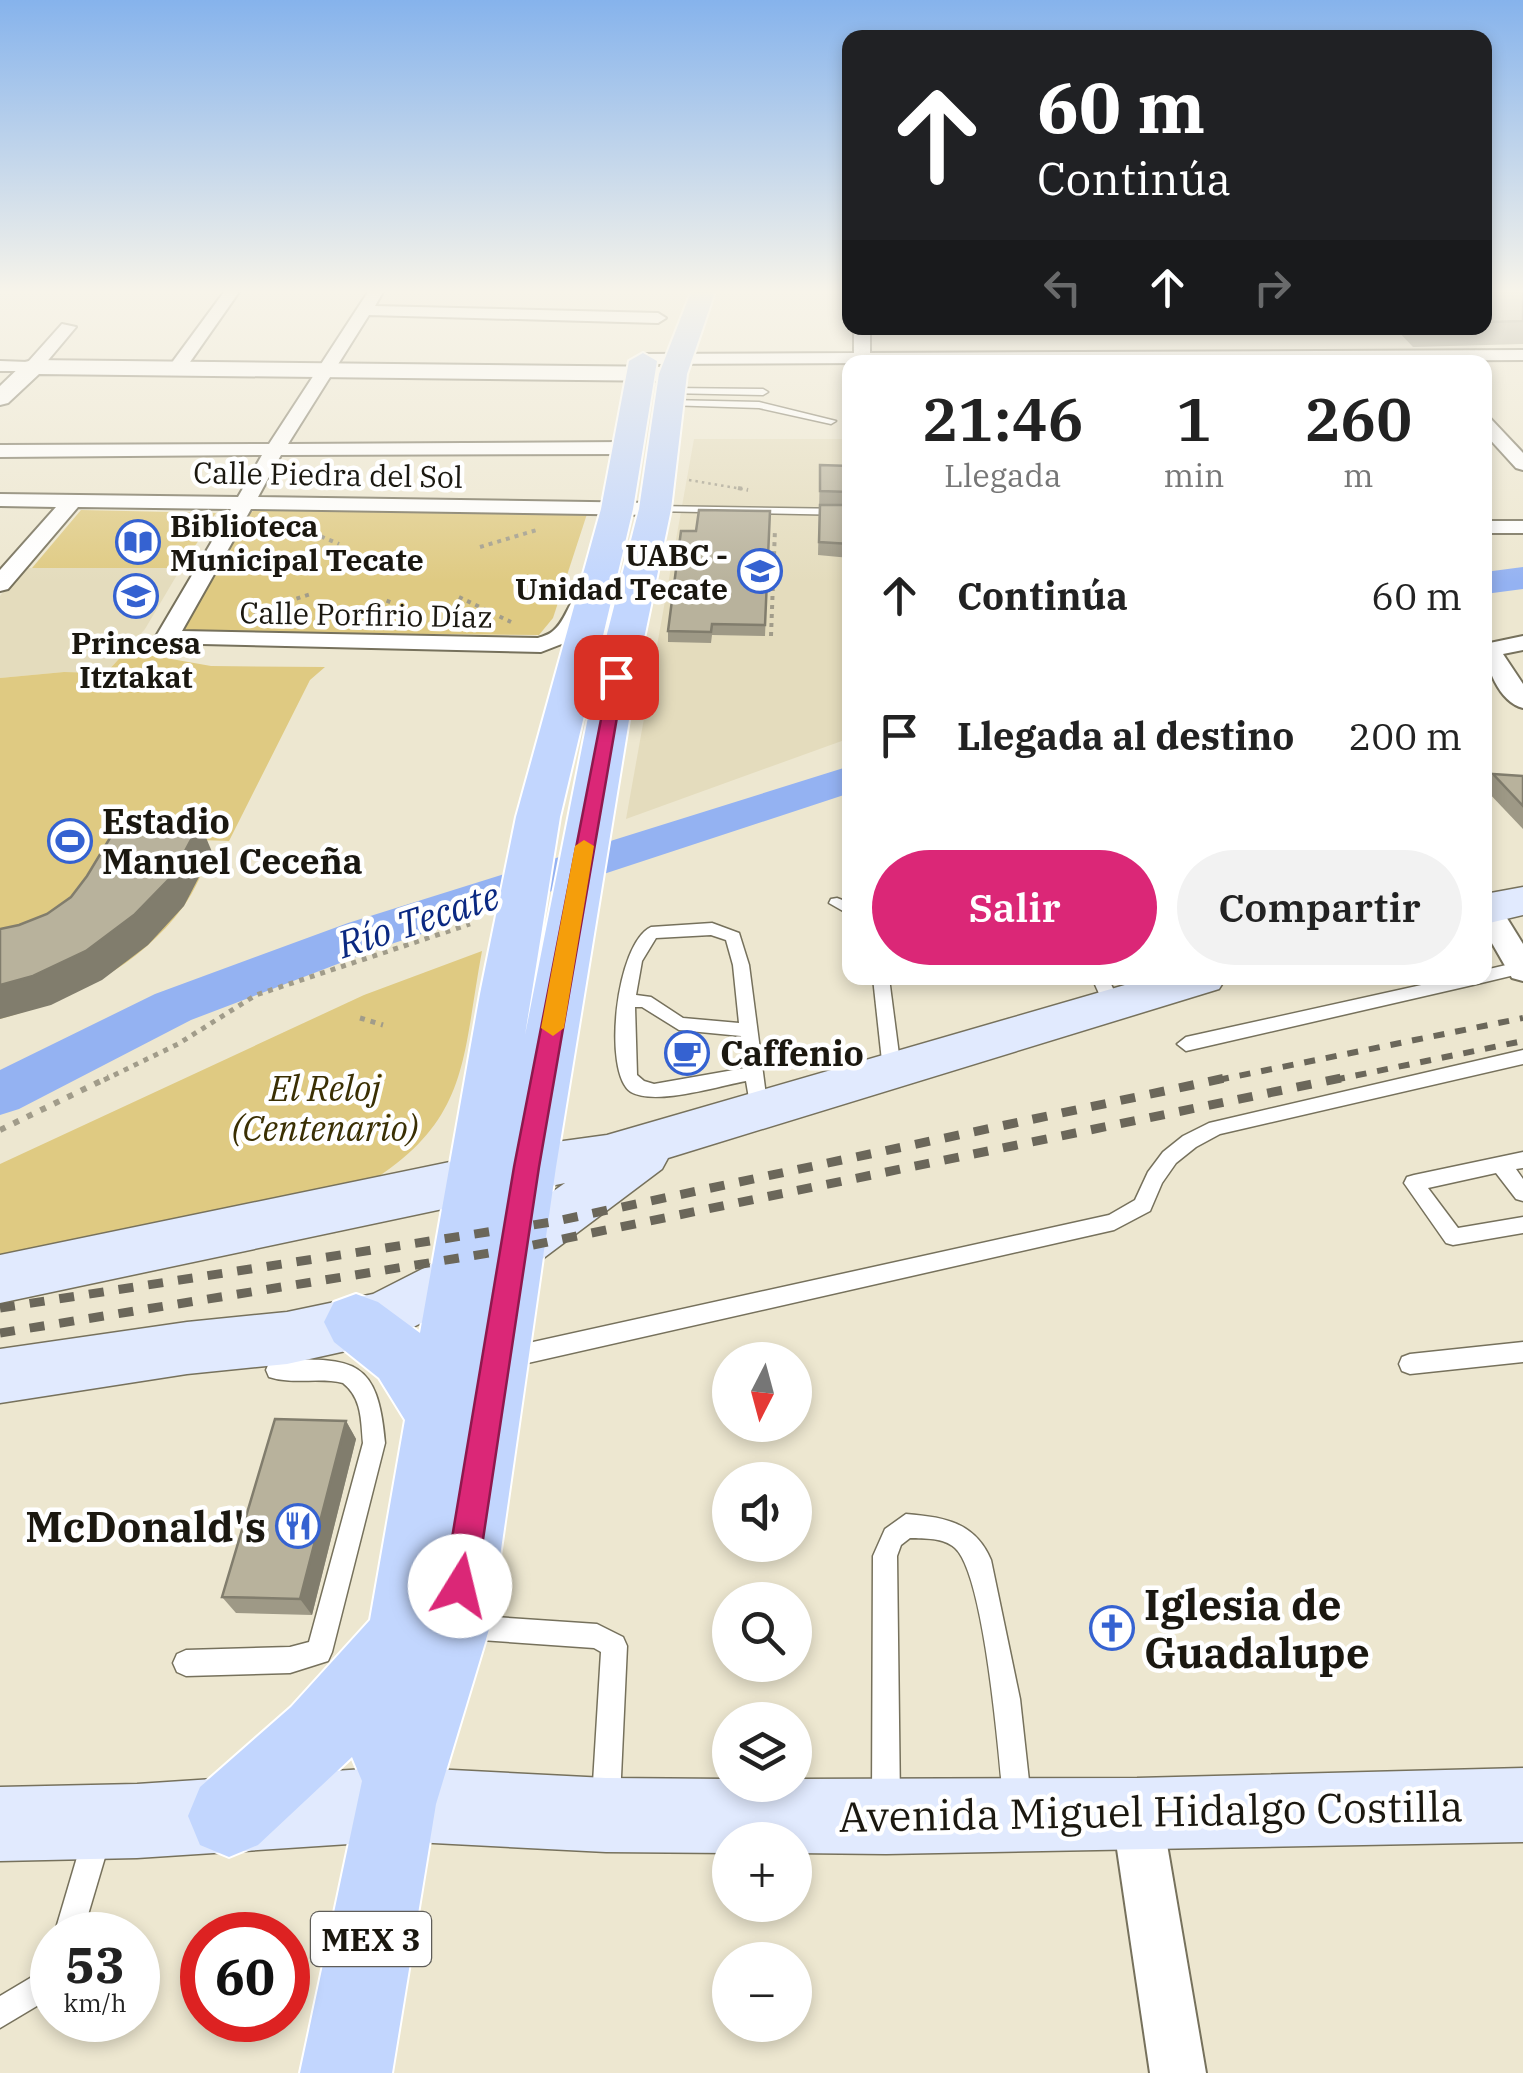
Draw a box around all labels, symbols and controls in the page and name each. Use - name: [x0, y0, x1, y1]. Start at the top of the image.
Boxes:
- text: 60 m: [1037, 61, 1205, 152]
- icon: ahead: [872, 70, 1002, 200]
- text: Continúa: [1037, 149, 1231, 207]
- icon: left: [1035, 260, 1090, 315]
- icon: ahead: [1140, 260, 1195, 315]
- icon: right: [1245, 260, 1300, 315]
- text: 21:46: [922, 379, 1084, 458]
- text: 1: [1176, 379, 1212, 458]
- text: 260: [1304, 379, 1412, 458]
- street label: Calle Piedra del Sol: [193, 452, 463, 496]
- text: Llegada: [944, 454, 1061, 496]
- text: min: [1163, 454, 1224, 496]
- text: m: [1343, 454, 1373, 496]
- place label: Biblioteca Municipal Tecate: [170, 506, 424, 579]
- library icon: Biblioteca Municipal Tecate: [115, 519, 161, 565]
- place label: UABC - Unidad Tecate: [515, 535, 728, 608]
- school or university icon: UABC - Unidad Tecate: [737, 548, 783, 594]
- icon: ahead: [872, 568, 927, 623]
- text: Continúa: [957, 571, 1128, 620]
- text: 60 m: [1371, 571, 1462, 620]
- school or university icon: Princesa Itztakat: [113, 573, 159, 619]
- street label: Calle Porfirio Díaz: [239, 592, 493, 636]
- place label: Princesa Itztakat: [71, 623, 201, 696]
- pin: [574, 635, 659, 720]
- icon: arrive: [589, 650, 644, 705]
- icon: arrive: [872, 708, 927, 763]
- text: Llegada al destino: [957, 711, 1294, 760]
- text: 200 m: [1349, 711, 1462, 760]
- place label: Estadio Manuel Ceceña: [102, 798, 363, 884]
- sports icon: Estadio Manuel Ceceña: [47, 818, 93, 864]
- button: Salir: [872, 850, 1157, 965]
- button: Compartir: [1177, 850, 1462, 965]
- water label: Río Tecate: [330, 870, 505, 968]
- cafe icon: Caffenio: [664, 1030, 710, 1076]
- place label: Caffenio: [720, 1030, 864, 1076]
- park label: El Reloj (Centenario): [232, 1065, 418, 1151]
- north arrow: [712, 1342, 812, 1442]
- map controls: [712, 1342, 812, 2042]
- button: sound: [712, 1462, 812, 1562]
- place label: McDonald's: [25, 1499, 266, 1554]
- restaurant icon: McDonald's: [275, 1503, 321, 1549]
- position arrow: [408, 1534, 512, 1638]
- place label: Iglesia de Guadalupe: [1144, 1577, 1370, 1680]
- button: search: [712, 1582, 812, 1682]
- church icon: Iglesia de Guadalupe: [1089, 1605, 1135, 1651]
- button: layers: [712, 1702, 812, 1802]
- street label: Avenida Miguel Hidalgo Costilla: [838, 1778, 1464, 1844]
- button: +: [712, 1822, 812, 1922]
- speed limit sign: 60: [180, 1912, 310, 2042]
- road number: MEX 3: [311, 1912, 431, 1966]
- text: 53: [65, 1932, 125, 1997]
- button: −: [712, 1942, 812, 2042]
- text: km/h: [63, 1986, 127, 2019]

